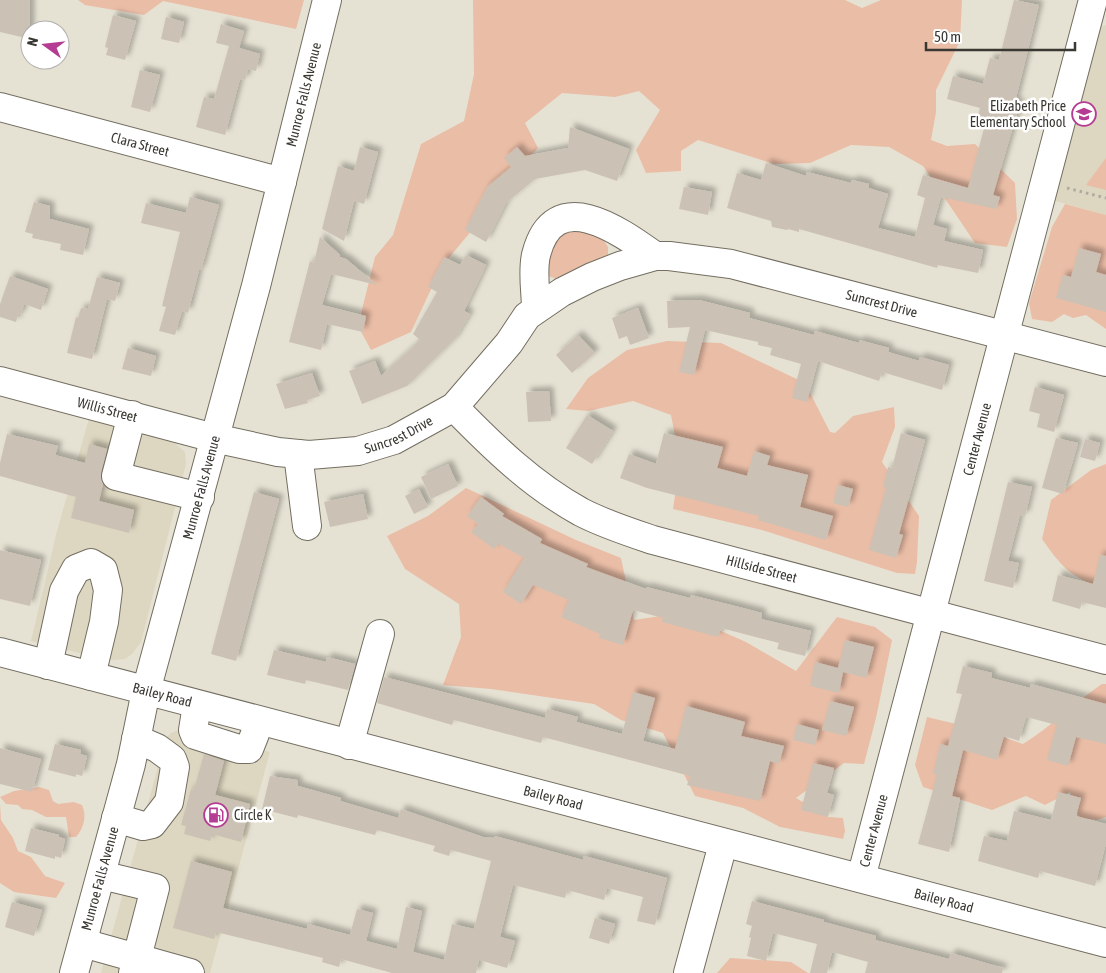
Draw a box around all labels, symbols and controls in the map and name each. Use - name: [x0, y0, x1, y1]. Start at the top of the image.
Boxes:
- north arrow: [20, 20, 70, 70]
- scale bar: [926, 20, 1075, 52]
- text: 50 m: [934, 28, 961, 45]
- text: N: [24, 36, 41, 48]
- street label: Munroe Falls Avenue: [283, 41, 324, 148]
- place label: Elizabeth Price Elementary School: [970, 98, 1066, 130]
- school or university icon: Elizabeth Price Elementary School: [1071, 101, 1097, 127]
- street label: Clara Street: [109, 129, 171, 160]
- street label: Suncrest Drive: [844, 286, 919, 320]
- street label: Willis Street: [75, 394, 139, 425]
- street label: Center Avenue: [960, 401, 994, 477]
- street label: Suncrest Drive: [362, 412, 435, 457]
- street label: Munroe Falls Avenue: [180, 434, 223, 541]
- street label: Hillside Street: [724, 552, 799, 586]
- street label: Bailey Road: [131, 679, 194, 710]
- street label: Bailey Road: [522, 782, 585, 813]
- street label: Center Avenue: [856, 793, 891, 869]
- fuel station icon: Circle K: [203, 802, 229, 828]
- place label: Circle K: [234, 807, 272, 823]
- street label: Munroe Falls Avenue: [78, 825, 122, 932]
- street label: Bailey Road: [913, 885, 975, 916]

